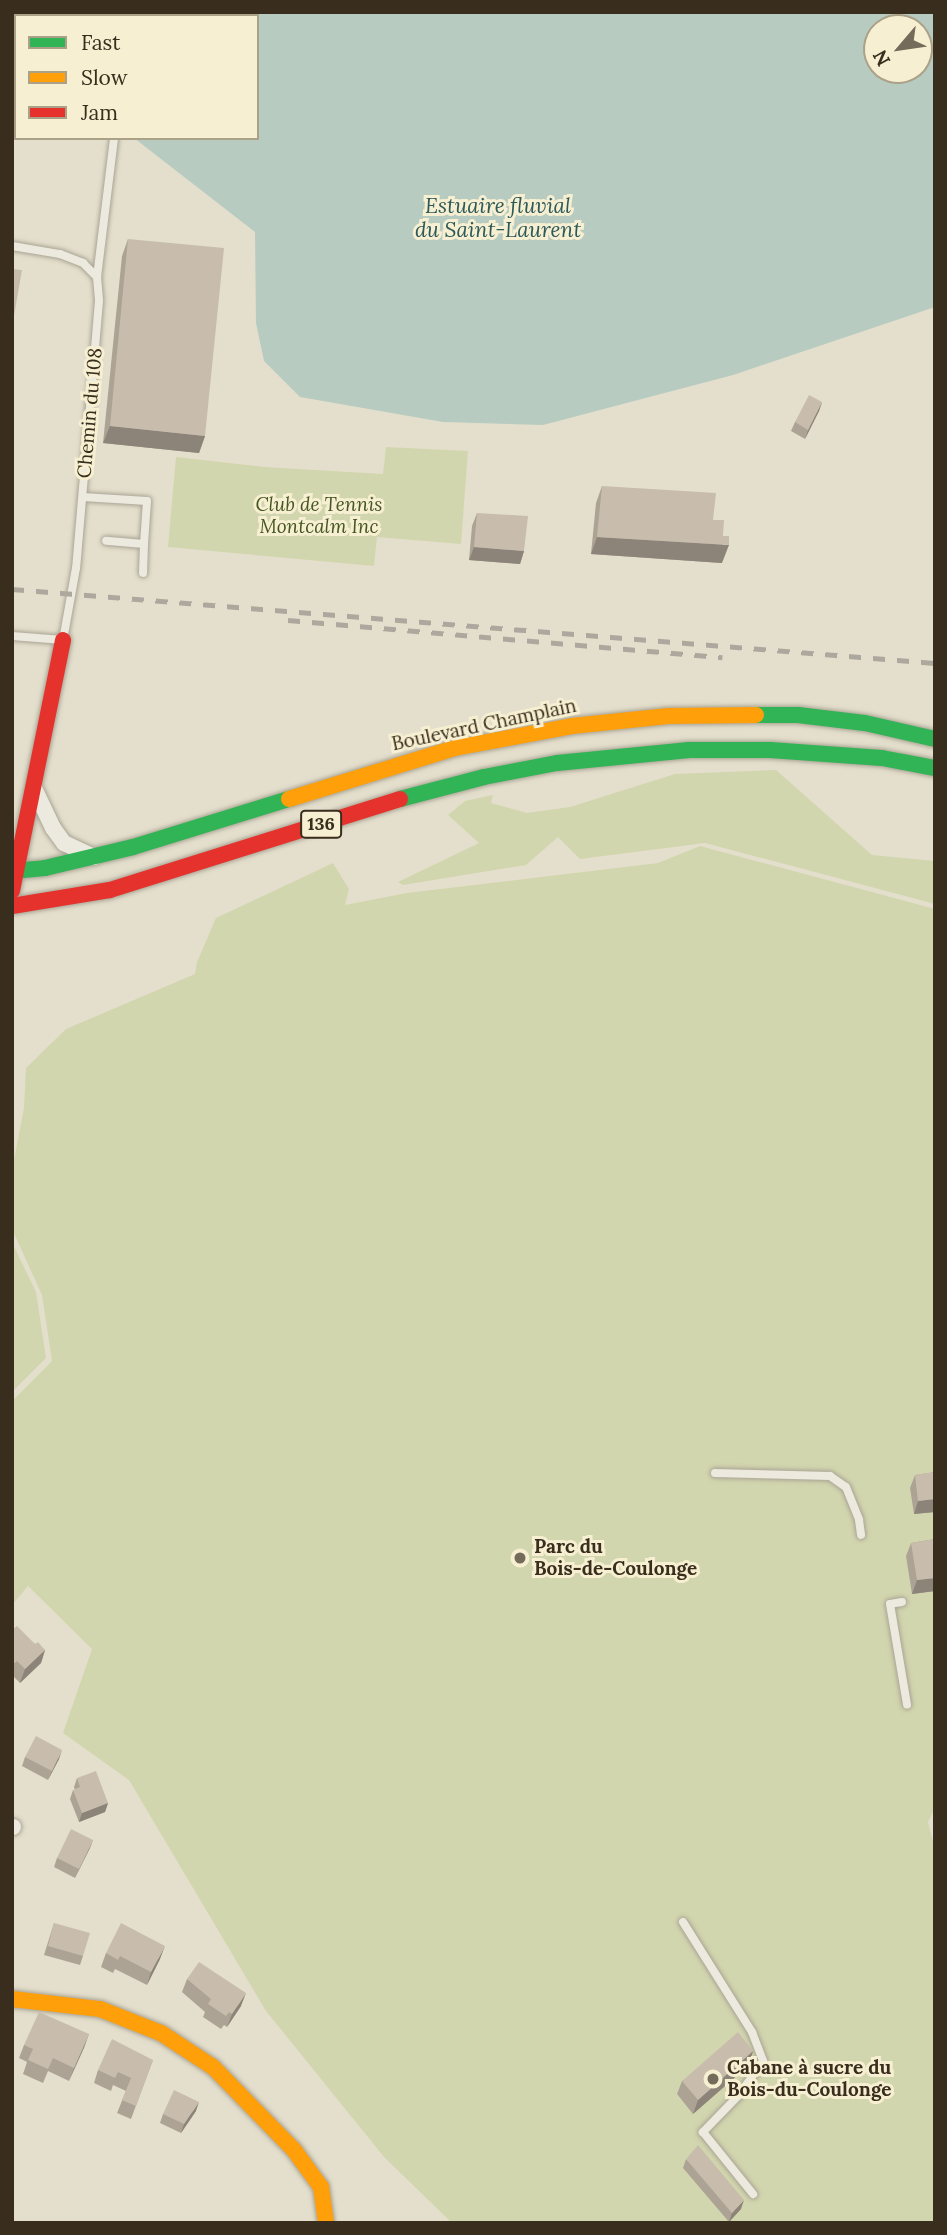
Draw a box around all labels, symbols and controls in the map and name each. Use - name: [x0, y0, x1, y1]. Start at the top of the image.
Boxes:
- legend: [14, 14, 259, 140]
- north arrow: [863, 14, 933, 84]
- text: Fast: [81, 29, 120, 56]
- text: N: [867, 46, 895, 70]
- text: Slow: [81, 64, 128, 91]
- text: Jam: [81, 99, 118, 126]
- water label: Estuaire fluvial du Saint-Laurent: [415, 193, 581, 243]
- street label: Chemin du 108: [73, 347, 107, 479]
- park label: Club de Tennis Montcalm Inc: [256, 494, 382, 538]
- street label: Boulevard Champlain: [390, 694, 578, 756]
- road number: 136: [300, 810, 342, 838]
- place label: Parc du Bois-de-Coulonge: [534, 1536, 697, 1580]
- marker: Parc du Bois-de-Coulonge: [512, 1550, 528, 1566]
- place label: Cabane à sucre du Bois-du-Coulonge: [727, 2057, 892, 2101]
- marker: Cabane à sucre du Bois-du-Coulonge: [705, 2071, 721, 2087]

